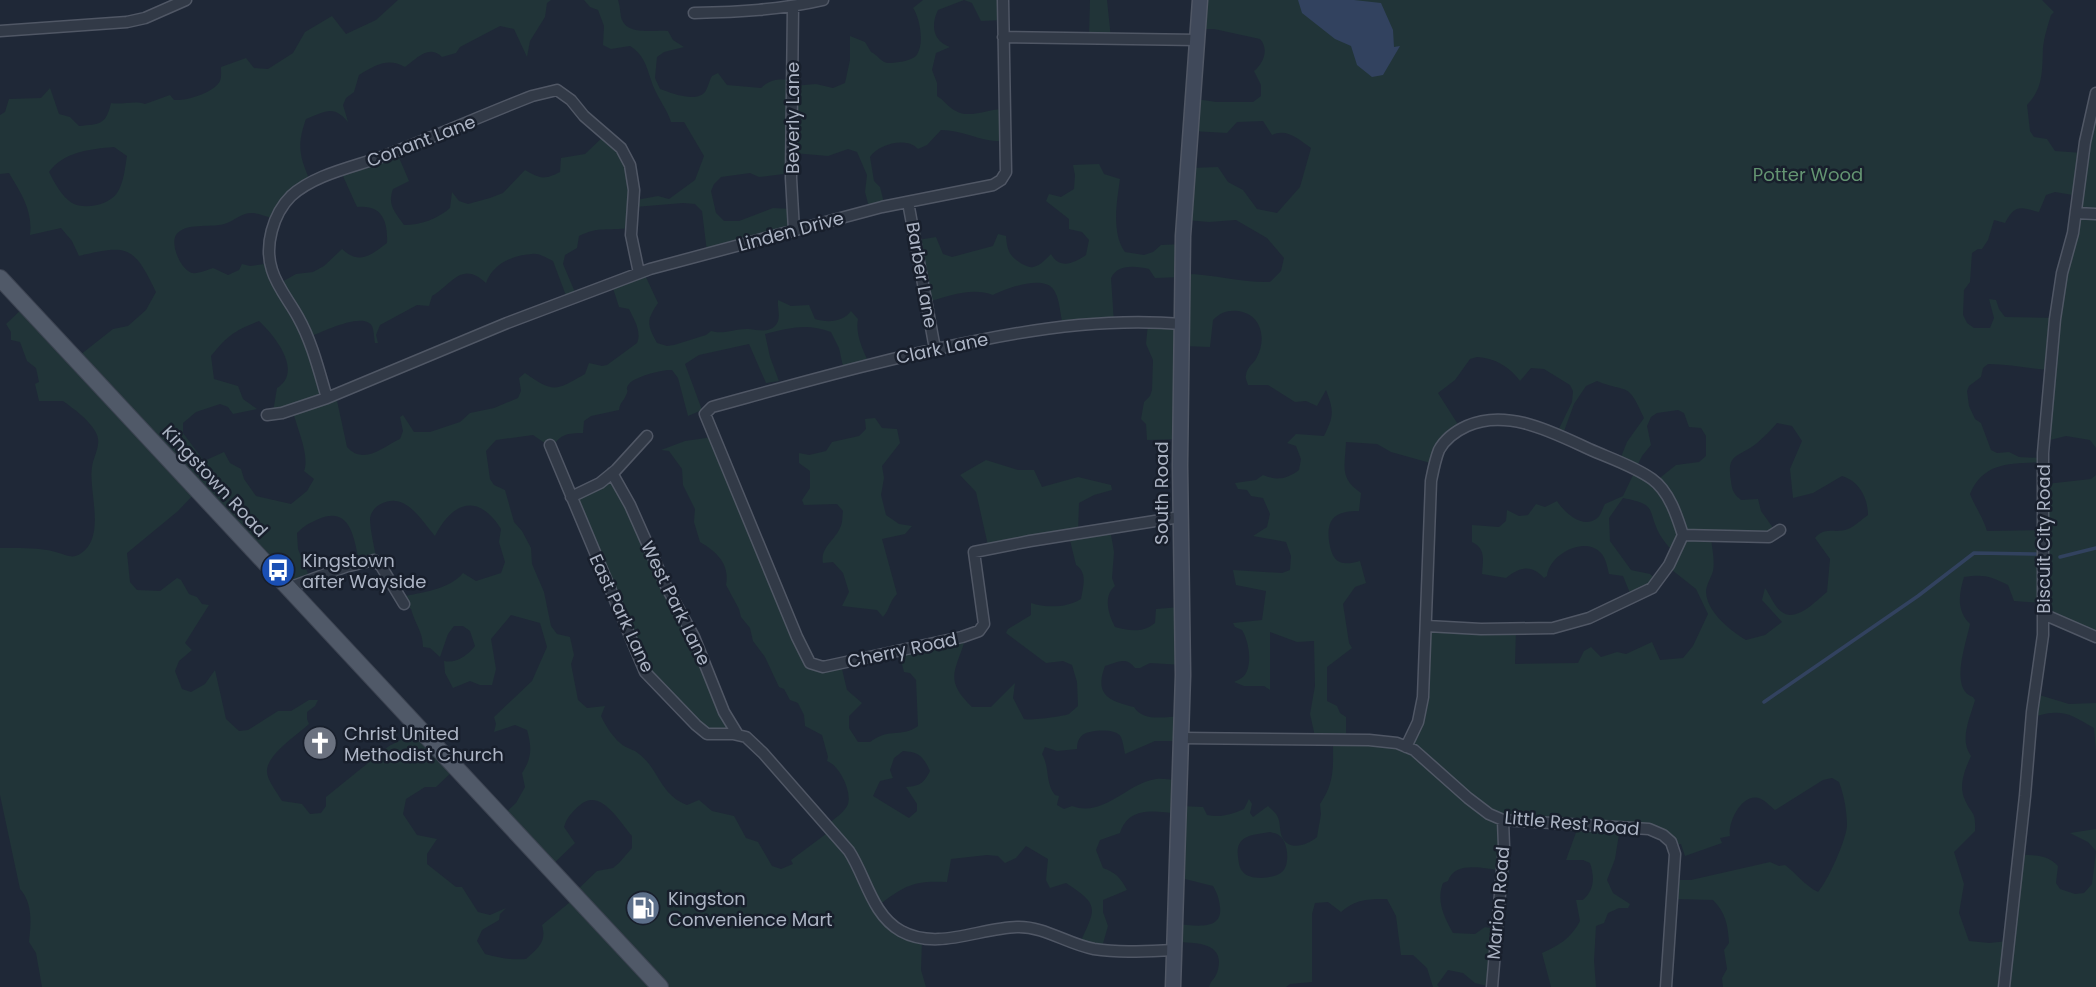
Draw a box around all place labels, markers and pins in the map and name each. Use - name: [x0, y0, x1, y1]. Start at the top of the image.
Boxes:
- place label: Kingstown after Wayside: [302, 548, 426, 594]
- bus stop icon: Kingstown after Wayside: [259, 551, 297, 589]
- place label: Christ United Methodist Church: [344, 721, 504, 767]
- church icon: Christ United Methodist Church: [301, 724, 339, 762]
- place label: Kingston Convenience Mart: [668, 886, 833, 932]
- fuel station icon: Kingston Convenience Mart: [624, 889, 662, 927]

